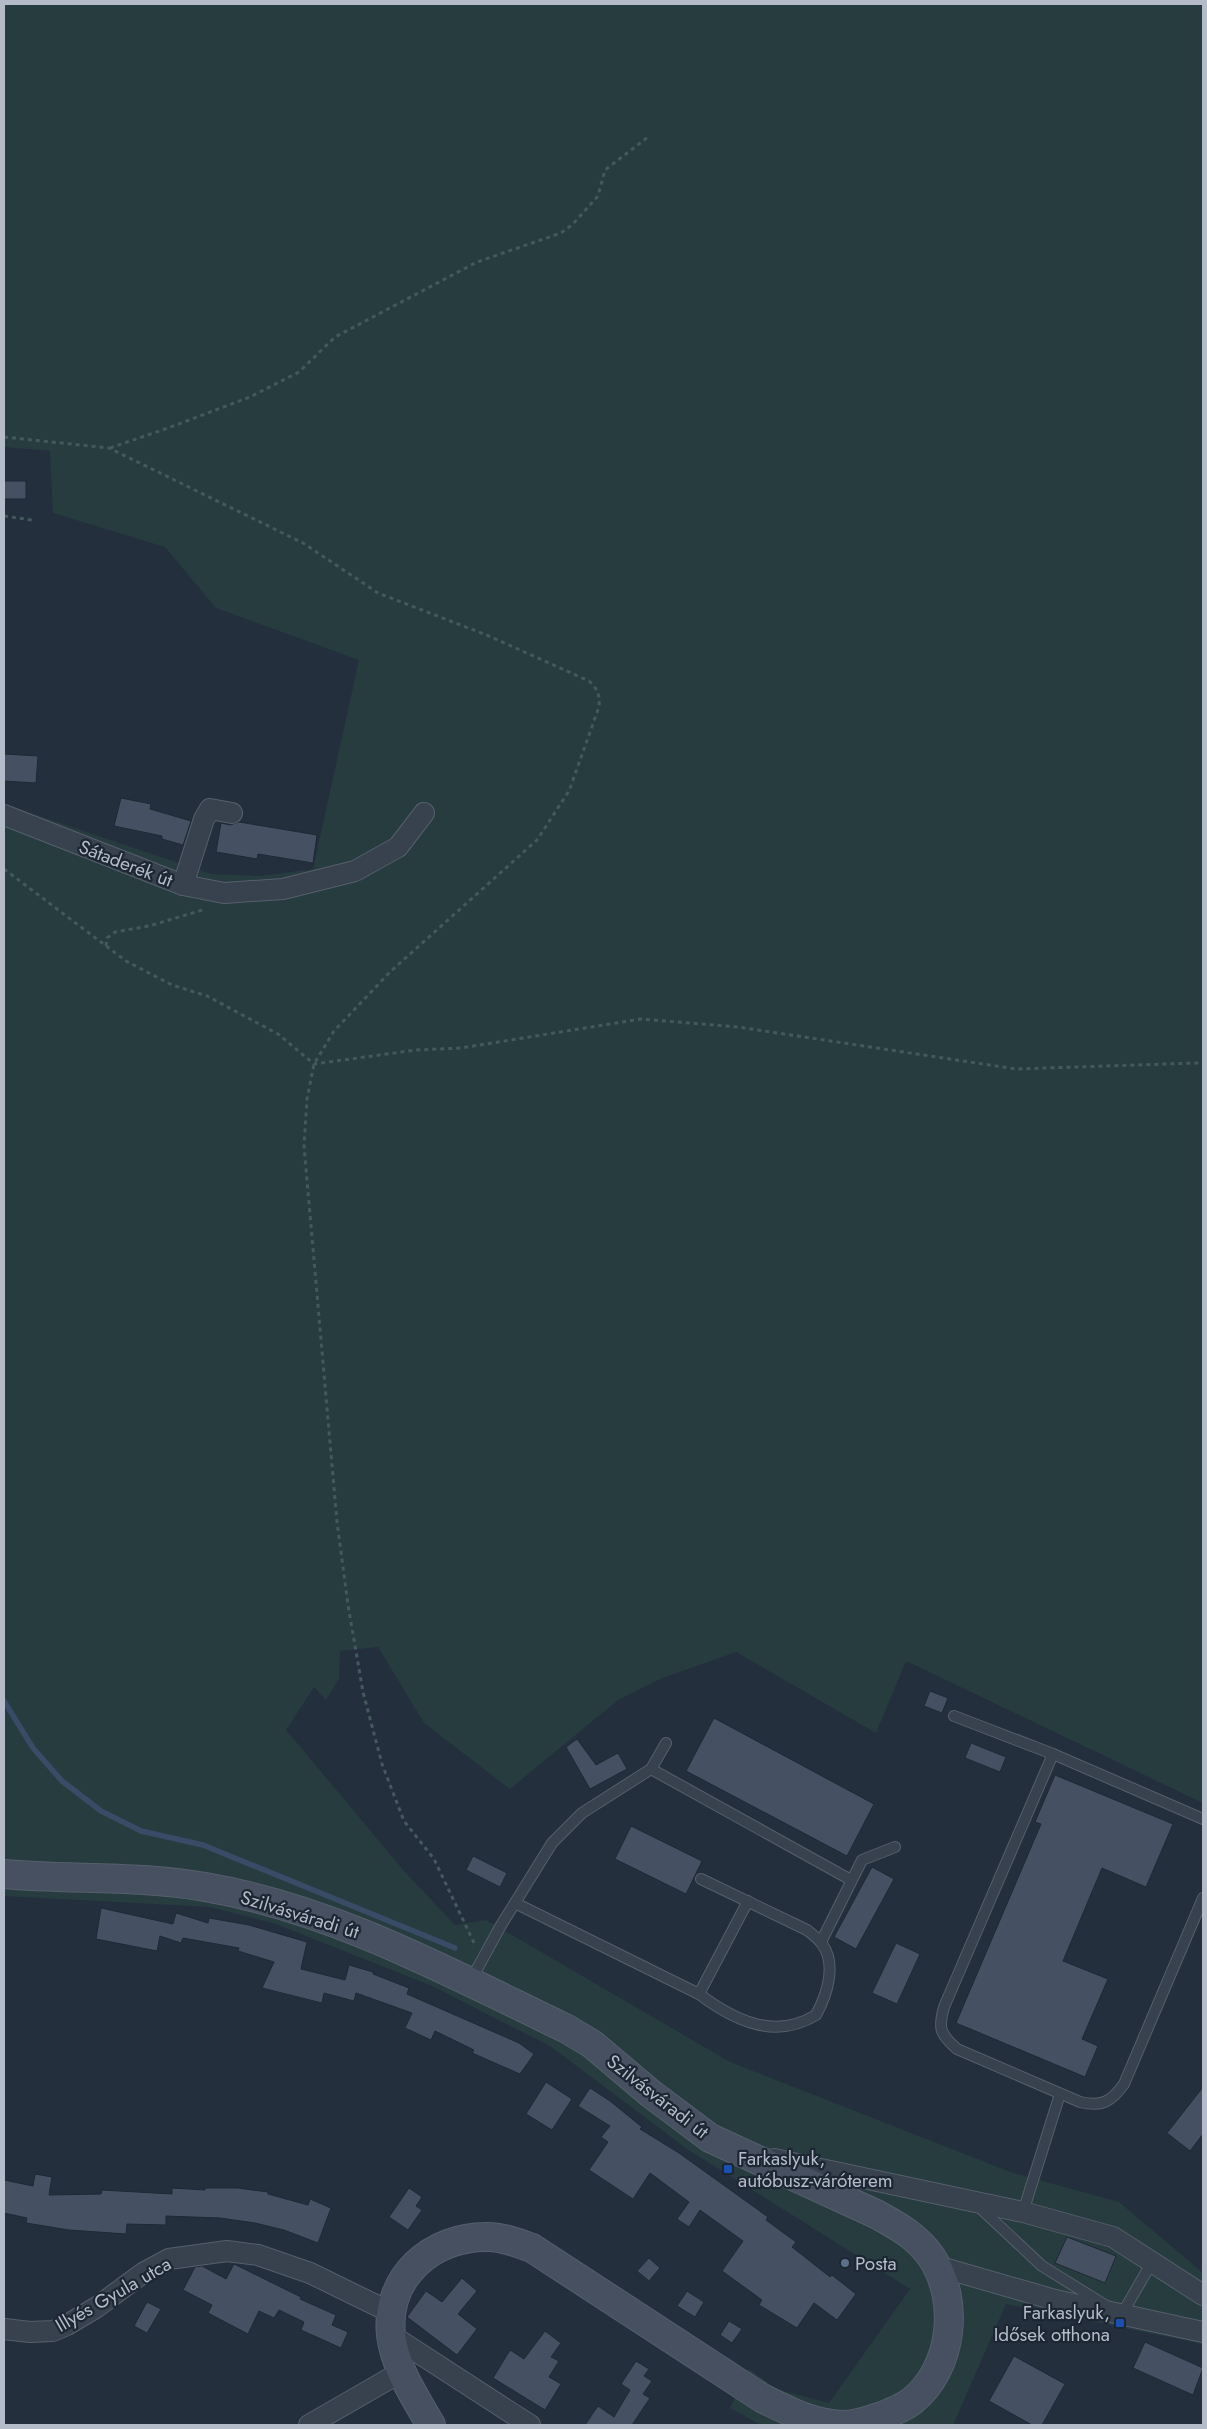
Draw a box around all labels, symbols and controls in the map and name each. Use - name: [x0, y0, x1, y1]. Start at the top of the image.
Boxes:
- street label: Sátaderék út: [75, 833, 177, 894]
- street label: Szilvásváradi út: [237, 1884, 363, 1945]
- street label: Szilvásváradi út: [601, 2048, 715, 2145]
- place label: Farkaslyuk, autóbusz-váróterem: [738, 2145, 893, 2194]
- marker: Farkaslyuk, autóbusz-váróterem: [722, 2163, 734, 2175]
- street label: Illyés Gyula utca: [50, 2250, 176, 2339]
- place label: Posta: [855, 2250, 897, 2277]
- marker: Posta: [839, 2257, 851, 2269]
- place label: Farkaslyuk, Idősek otthona: [994, 2299, 1110, 2348]
- marker: Farkaslyuk, Idősek otthona: [1114, 2317, 1126, 2329]

